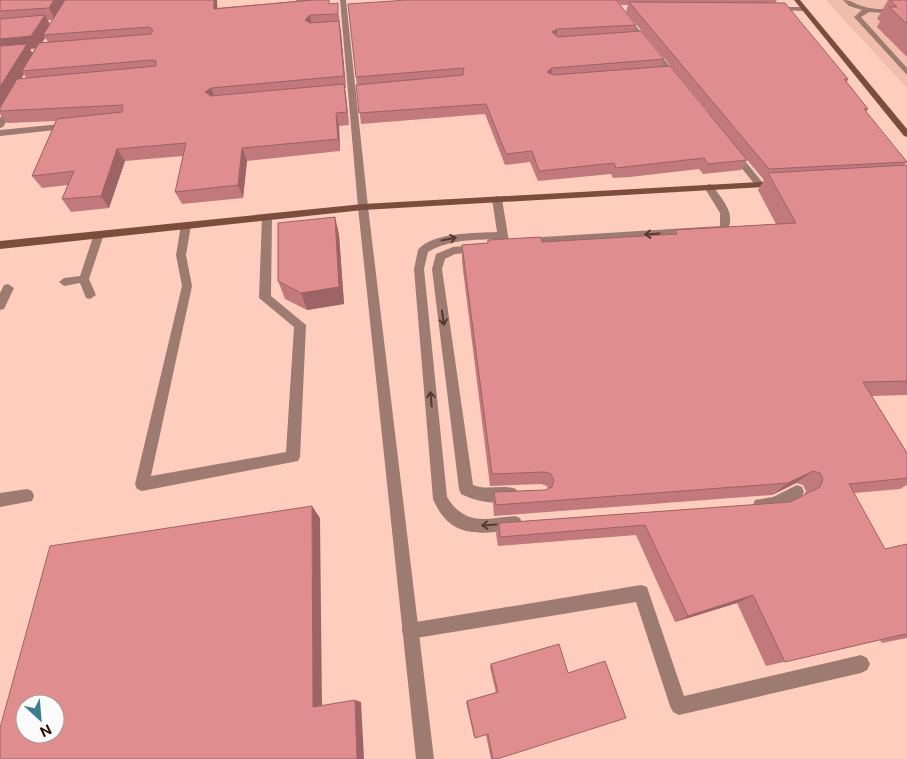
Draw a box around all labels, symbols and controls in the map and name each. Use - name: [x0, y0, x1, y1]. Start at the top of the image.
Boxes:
- one-way arrow: [645, 229, 661, 238]
- one-way arrow: [440, 234, 456, 243]
- one-way arrow: [438, 309, 448, 325]
- one-way arrow: [426, 391, 436, 407]
- one-way arrow: [482, 520, 498, 530]
- north arrow: [15, 694, 65, 744]
- text: N: [37, 721, 54, 740]

